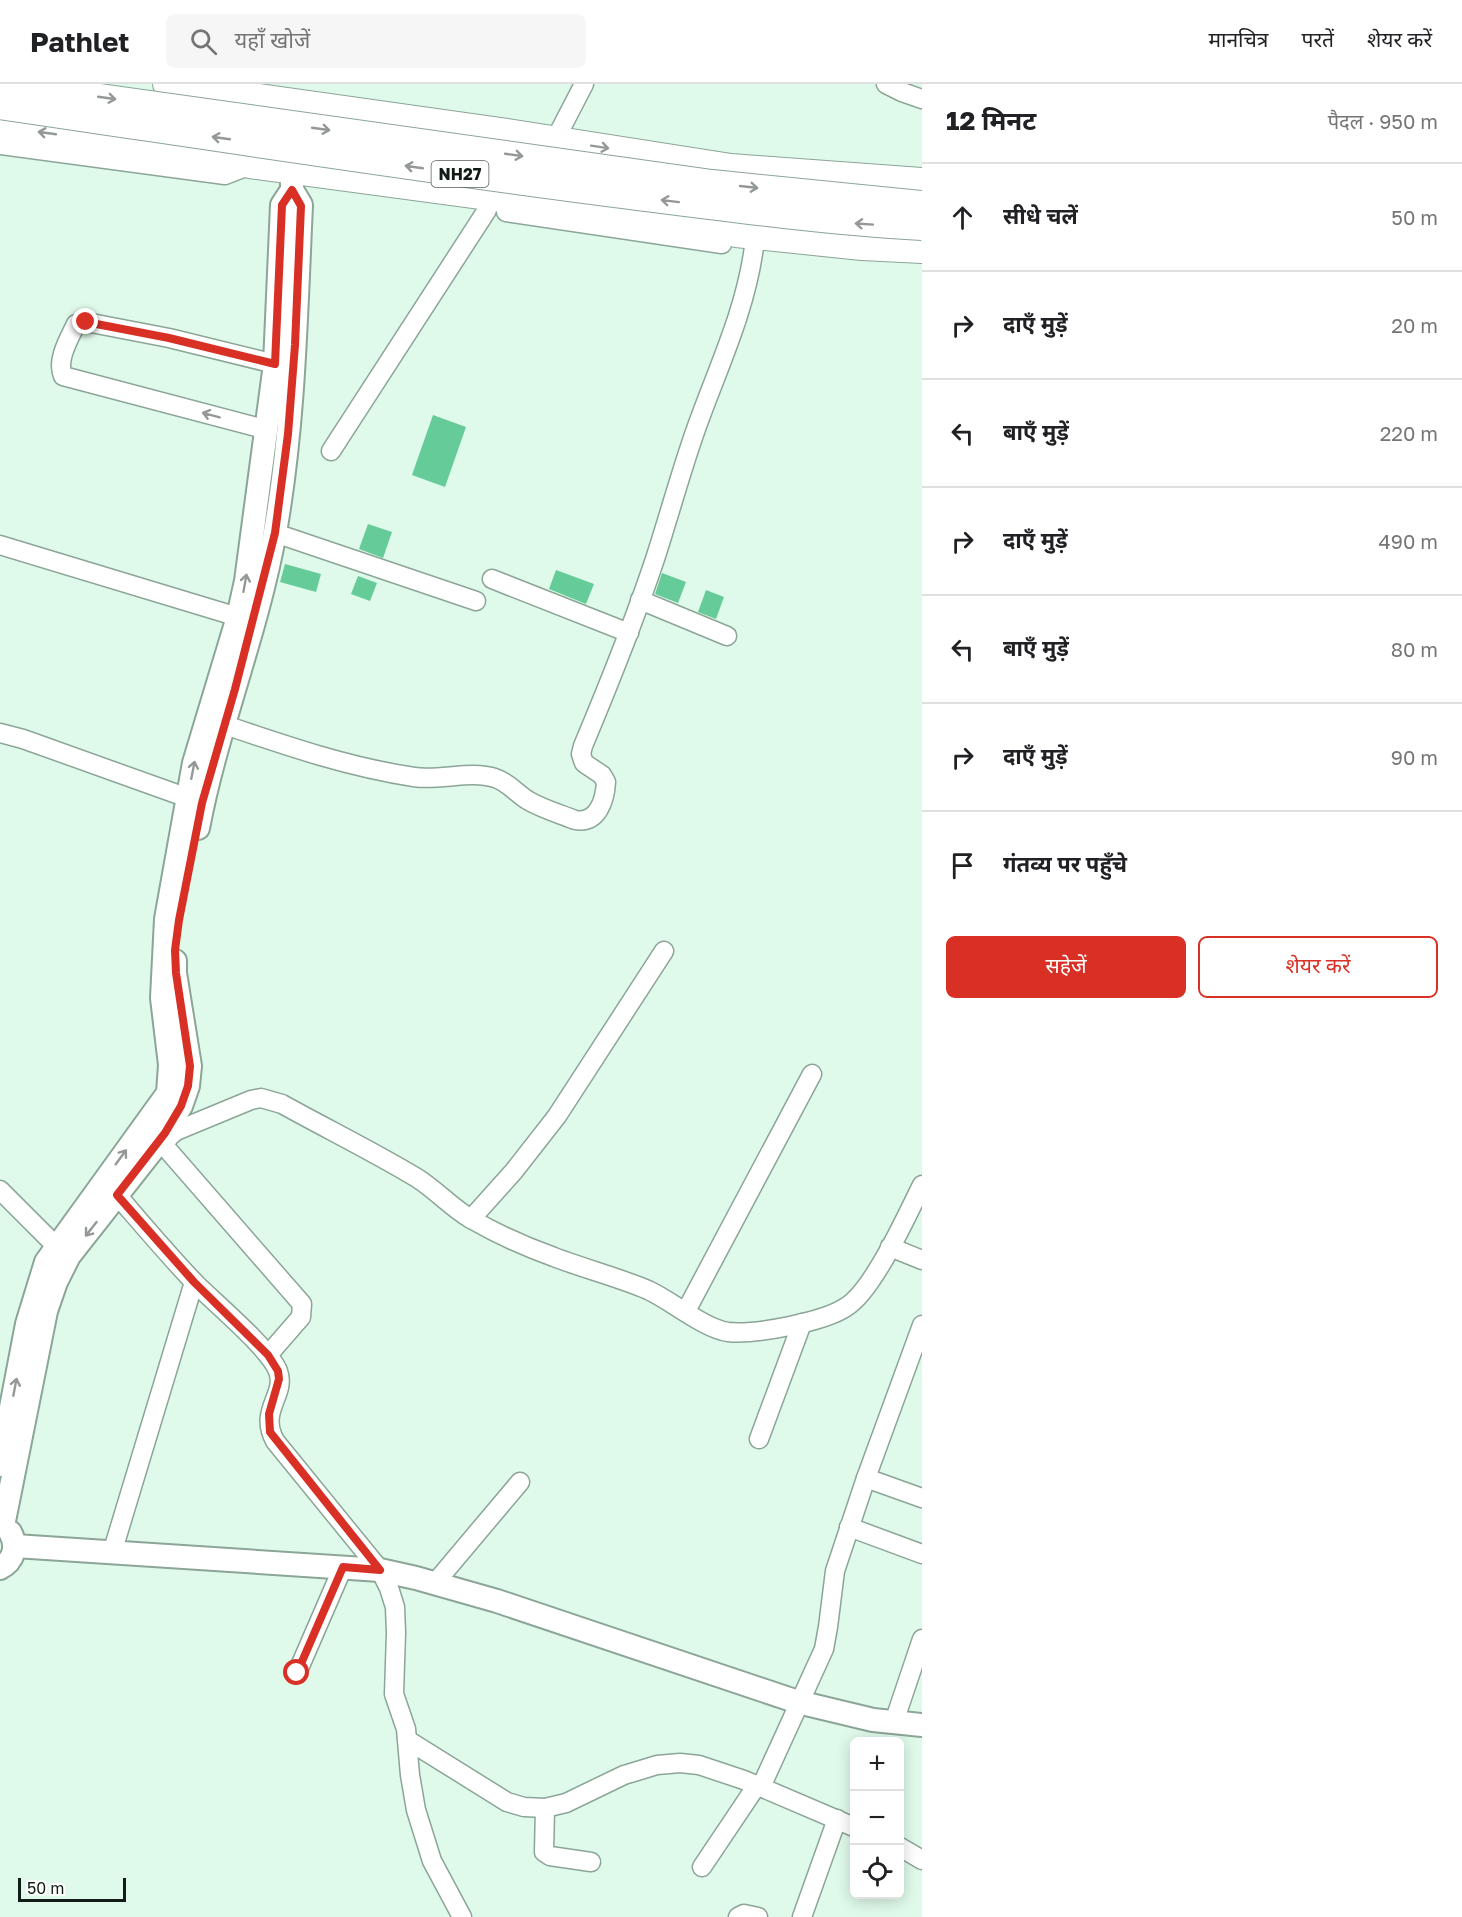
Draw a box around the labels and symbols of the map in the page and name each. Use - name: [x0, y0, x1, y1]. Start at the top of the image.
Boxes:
- one-way arrow: [97, 93, 116, 104]
- one-way arrow: [310, 124, 330, 135]
- one-way arrow: [38, 127, 58, 138]
- one-way arrow: [212, 133, 232, 144]
- one-way arrow: [589, 142, 609, 153]
- one-way arrow: [504, 150, 523, 161]
- one-way arrow: [405, 161, 425, 172]
- road number: NH27: [432, 161, 488, 187]
- one-way arrow: [738, 182, 758, 193]
- one-way arrow: [661, 195, 680, 206]
- one-way arrow: [854, 218, 874, 229]
- route end: [72, 308, 98, 334]
- one-way arrow: [202, 409, 221, 421]
- one-way arrow: [240, 573, 251, 593]
- one-way arrow: [188, 761, 199, 781]
- one-way arrow: [115, 1150, 128, 1166]
- one-way arrow: [84, 1221, 97, 1237]
- one-way arrow: [10, 1378, 21, 1397]
- route start: [283, 1659, 309, 1685]
- scale bar: [18, 1875, 126, 1902]

